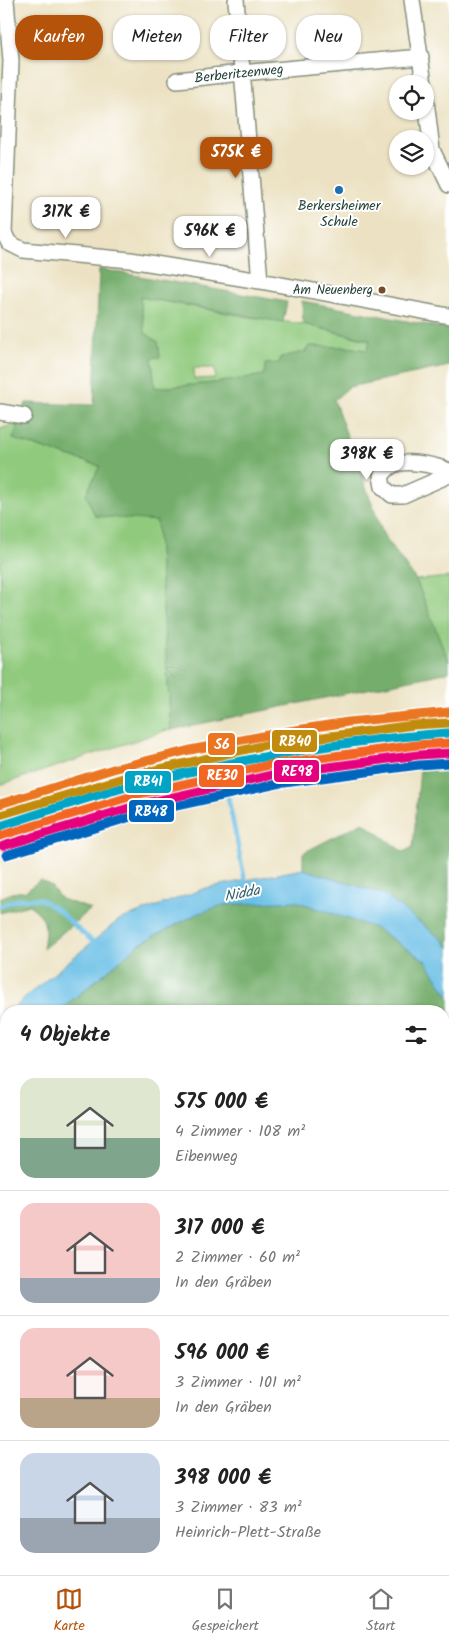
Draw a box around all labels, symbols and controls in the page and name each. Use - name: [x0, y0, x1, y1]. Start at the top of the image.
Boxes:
- chip: Kaufen: [15, 15, 103, 60]
- chip: Mieten: [113, 15, 200, 60]
- chip: Filter: [210, 15, 286, 60]
- chip: Neu: [296, 15, 361, 60]
- street label: Berberitzenweg: [194, 58, 284, 90]
- map controls: [389, 75, 434, 175]
- button: locate: [389, 75, 434, 120]
- button: layers: [389, 130, 434, 175]
- pin: 575K €: [195, 136, 277, 179]
- text: 575K €: [211, 140, 261, 165]
- marker: Berkersheimer Schule: [333, 184, 345, 196]
- place label: Berkersheimer Schule: [298, 195, 382, 233]
- pin: 317K €: [25, 196, 107, 239]
- text: 317K €: [42, 200, 90, 225]
- pin: 596K €: [169, 216, 251, 258]
- text: 596K €: [185, 219, 235, 244]
- place label: Am Neuenberg: [293, 280, 373, 301]
- marker: Am Neuenberg: [377, 285, 387, 295]
- pin: 398K €: [326, 438, 408, 481]
- text: 398K €: [341, 442, 393, 467]
- line badge: RB40: [271, 729, 318, 753]
- text: RB40: [279, 731, 312, 753]
- line badge: S6: [207, 732, 236, 756]
- text: S6: [214, 734, 230, 756]
- line badge: RE98: [273, 759, 320, 783]
- text: RE98: [281, 761, 313, 783]
- line badge: RE30: [198, 764, 245, 788]
- text: RE30: [207, 765, 238, 787]
- line badge: RB41: [124, 770, 172, 794]
- text: RB41: [133, 771, 163, 793]
- line badge: RB48: [128, 799, 175, 823]
- text: RB48: [134, 801, 168, 823]
- water label: Nidda: [222, 879, 263, 909]
- text: 4 Objekte: [20, 1019, 110, 1052]
- icon: filters: [402, 1021, 430, 1049]
- text: 575 000 €: [175, 1086, 268, 1119]
- icon: home: [60, 1098, 120, 1158]
- text: 4 Zimmer · 108 m²: [175, 1119, 305, 1144]
- text: Eibenweg: [175, 1144, 238, 1169]
- text: 317 000 €: [175, 1212, 265, 1245]
- icon: home: [60, 1223, 120, 1283]
- text: 2 Zimmer · 60 m²: [175, 1245, 300, 1270]
- text: In den Gräben: [175, 1270, 272, 1295]
- text: 596 000 €: [175, 1337, 269, 1370]
- icon: home: [60, 1348, 120, 1408]
- text: 3 Zimmer · 101 m²: [175, 1370, 301, 1395]
- text: In den Gräben: [175, 1395, 272, 1420]
- text: 398 000 €: [175, 1462, 271, 1495]
- icon: home: [60, 1473, 120, 1533]
- text: 3 Zimmer · 83 m²: [175, 1495, 302, 1520]
- text: Heinrich-Plett-Straße: [175, 1520, 321, 1545]
- tab: Karte: [54, 1585, 85, 1637]
- tab: Gespeichert: [192, 1585, 259, 1637]
- tab: Start: [366, 1585, 395, 1637]

